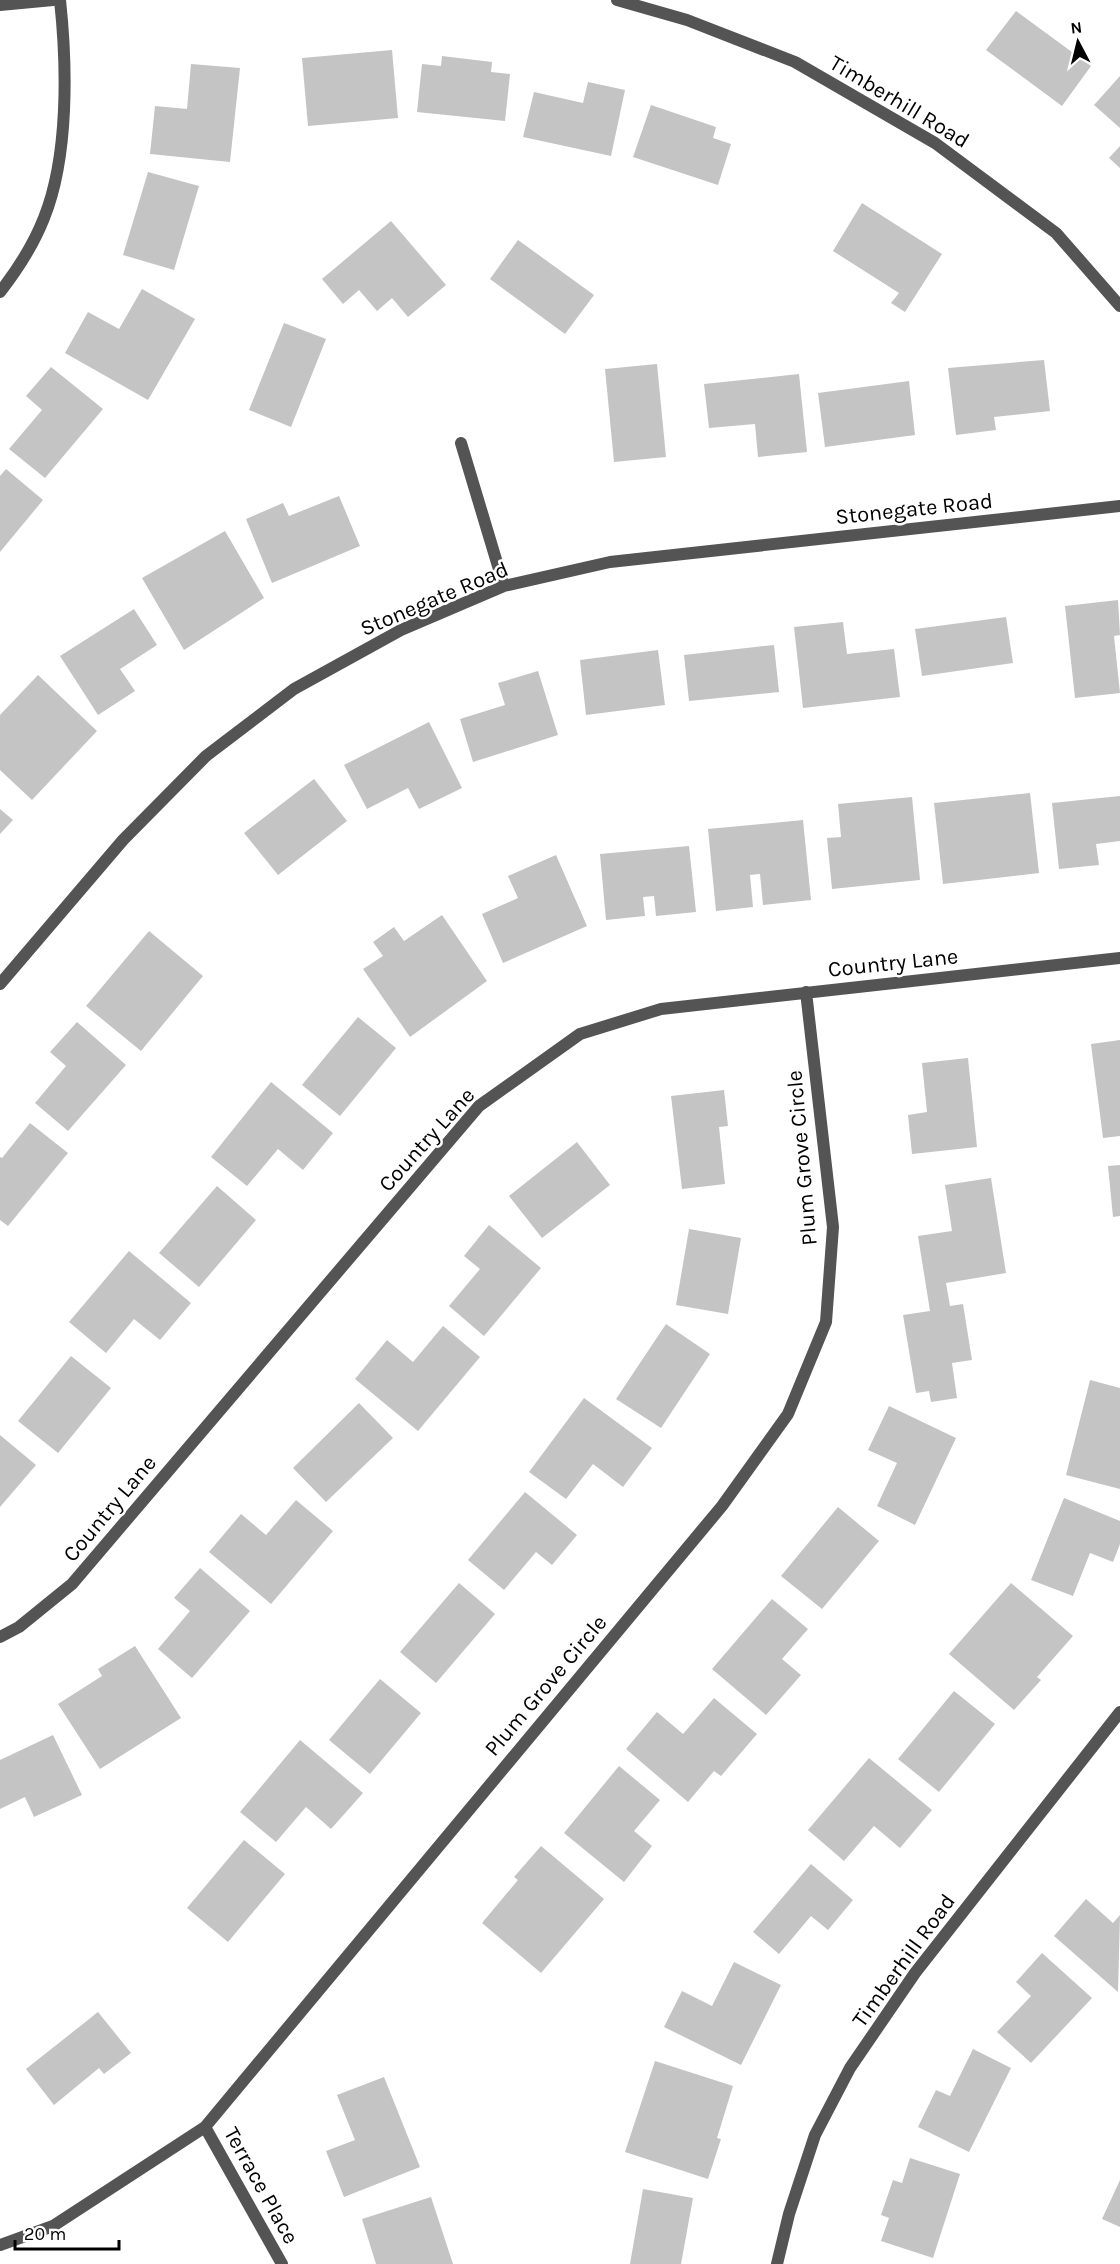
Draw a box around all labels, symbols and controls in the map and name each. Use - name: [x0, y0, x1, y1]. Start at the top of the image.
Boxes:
- north arrow: [1048, 12, 1108, 72]
- text: N: [1069, 17, 1083, 38]
- street label: Timberhill Road: [825, 50, 974, 154]
- street label: Stonegate Road: [834, 488, 994, 530]
- street label: Stonegate Road: [357, 556, 512, 642]
- street label: Country Lane: [827, 943, 959, 983]
- street label: Plum Grove Circle: [781, 1069, 823, 1247]
- street label: Country Lane: [373, 1082, 480, 1197]
- street label: Country Lane: [58, 1450, 162, 1567]
- street label: Plum Grove Circle: [479, 1610, 612, 1761]
- street label: Timberhill Road: [847, 1889, 961, 2032]
- street label: Terrace Place: [218, 2122, 304, 2248]
- scale bar: [15, 2213, 118, 2251]
- text: 20 m: [24, 2223, 66, 2245]

